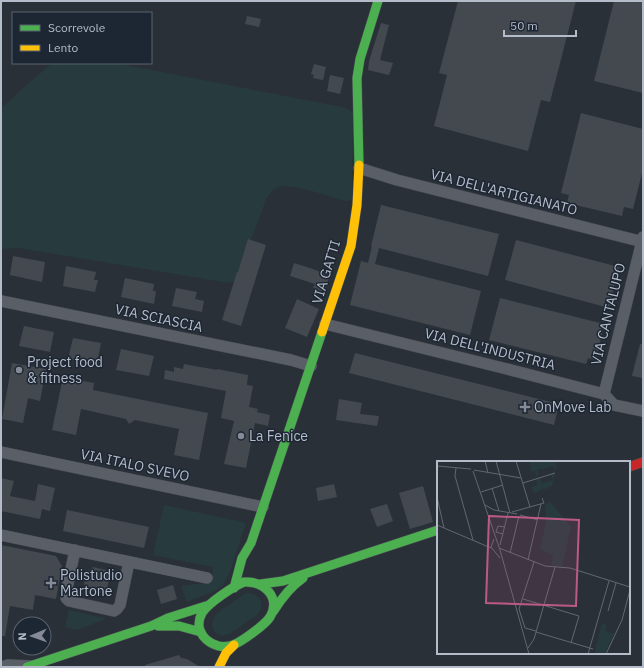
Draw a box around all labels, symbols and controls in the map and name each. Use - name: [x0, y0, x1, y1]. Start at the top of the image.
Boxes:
- legend: [12, 12, 152, 64]
- scale bar: [504, 12, 576, 38]
- text: 50 m: [510, 18, 538, 33]
- text: Scorrevole: [48, 20, 106, 35]
- text: Lento: [48, 40, 78, 55]
- street label: VIA DELL'ARTIGIANATO: [429, 165, 579, 219]
- street label: VIA GATTI: [308, 238, 344, 306]
- street label: VIA CANTALUPO: [587, 261, 629, 367]
- street label: VIA SCIASCIA: [113, 300, 205, 336]
- street label: VIA DELL'INDUSTRIA: [423, 324, 557, 374]
- place label: Project food & fitness: [27, 353, 103, 387]
- marker: Project food & fitness: [14, 365, 24, 375]
- place label: OnMove Lab: [534, 398, 611, 416]
- marker: OnMove Lab: [519, 401, 531, 413]
- place label: La Fenice: [249, 427, 308, 445]
- marker: La Fenice: [236, 431, 246, 441]
- street label: VIA ITALO SVEVO: [79, 445, 191, 485]
- inset map: [437, 461, 630, 654]
- place label: Polistudio Martone: [60, 566, 123, 600]
- marker: Polistudio Martone: [45, 577, 57, 589]
- north arrow: [12, 616, 52, 656]
- text: N: [15, 632, 29, 641]

